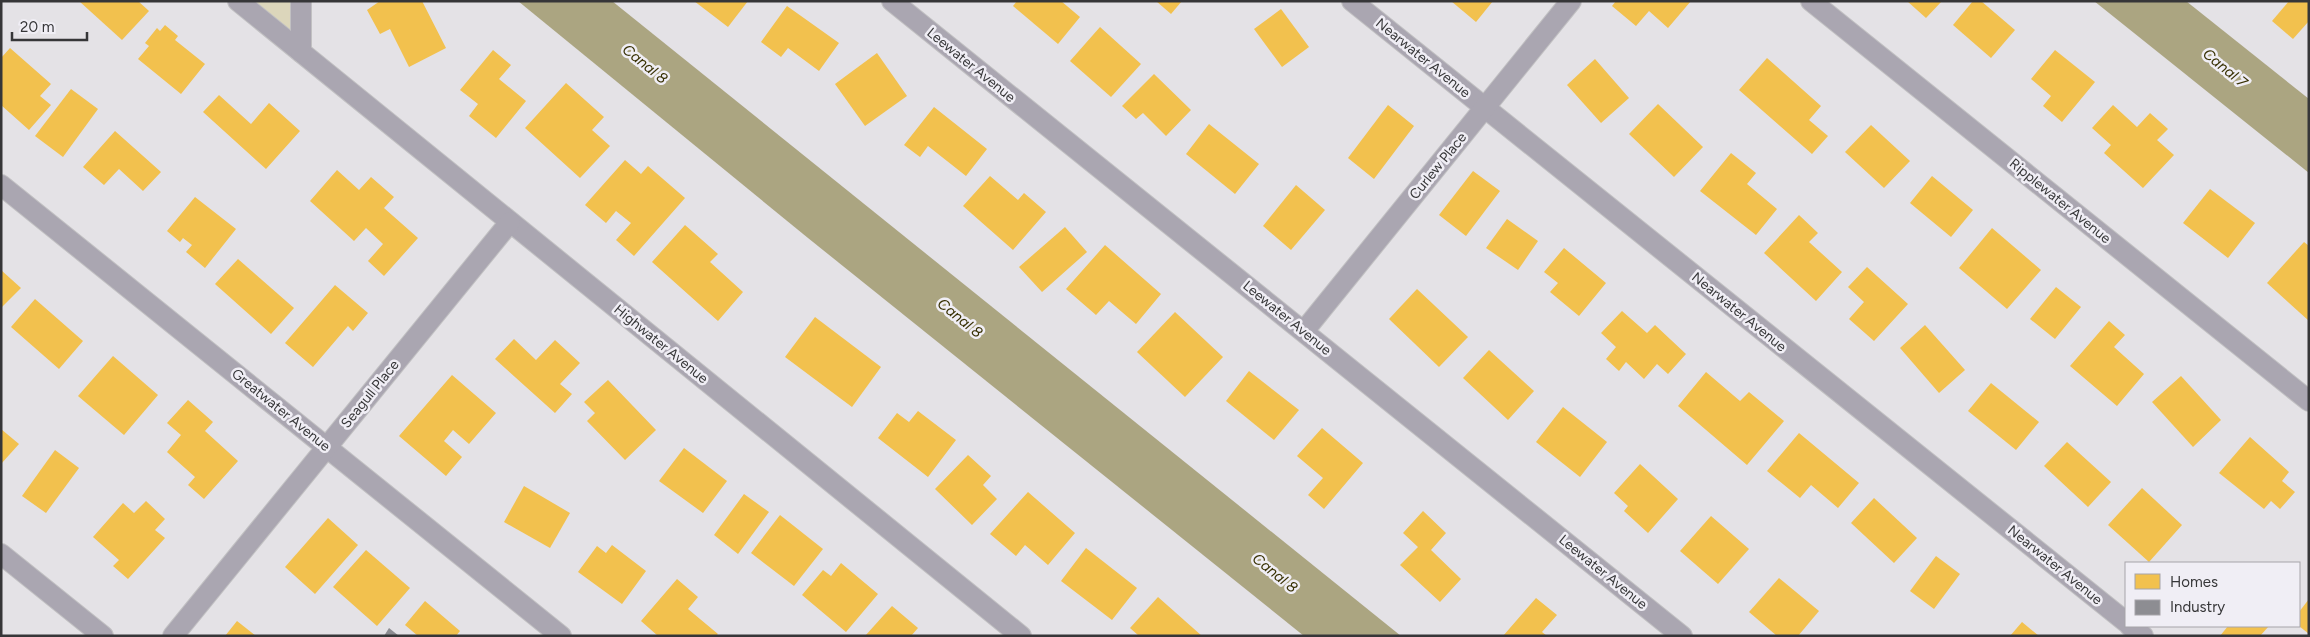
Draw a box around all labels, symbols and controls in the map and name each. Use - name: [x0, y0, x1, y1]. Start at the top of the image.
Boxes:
- scale bar: [12, 10, 88, 42]
- street label: Nearwater Avenue: [1372, 15, 1474, 102]
- text: 20 m: [20, 18, 54, 36]
- street label: Leewater Avenue: [923, 24, 1019, 106]
- water label: Canal 8: [619, 40, 671, 88]
- water label: Canal 7: [2199, 45, 2252, 92]
- street label: Curlew Place: [1406, 129, 1470, 203]
- street label: Ripplewater Avenue: [2006, 155, 2114, 247]
- street label: Nearwater Avenue: [1688, 269, 1790, 356]
- street label: Leewater Avenue: [1239, 277, 1335, 359]
- water label: Canal 8: [934, 294, 986, 342]
- street label: Highwater Avenue: [611, 301, 712, 387]
- street label: Seagull Place: [337, 356, 403, 431]
- street label: Greatwater Avenue: [228, 365, 334, 455]
- street label: Nearwater Avenue: [2004, 522, 2106, 609]
- street label: Leewater Avenue: [1555, 531, 1651, 613]
- water label: Canal 8: [1249, 549, 1301, 597]
- legend: [2125, 562, 2300, 627]
- text: Homes: [2170, 573, 2218, 591]
- text: Industry: [2170, 598, 2225, 616]

